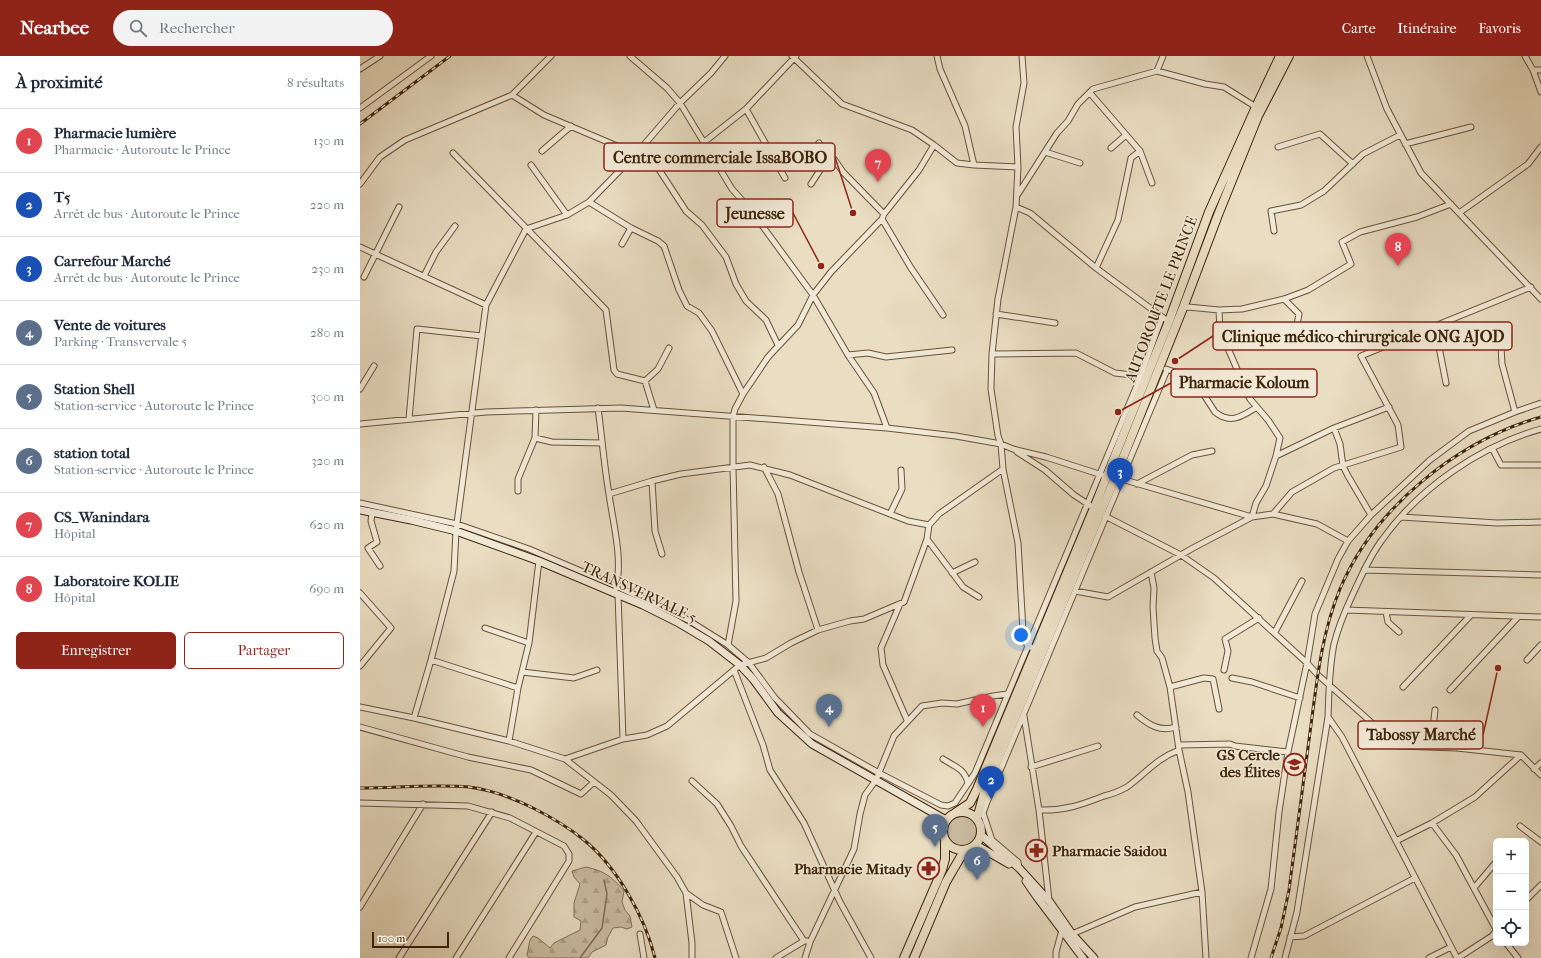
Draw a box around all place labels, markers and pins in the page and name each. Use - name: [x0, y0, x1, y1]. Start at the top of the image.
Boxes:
- callout: Centre commerciale IssaBOBO: [604, 143, 835, 171]
- pin: 7: [865, 149, 891, 182]
- callout: Jeunesse: [717, 199, 793, 227]
- pin: 8: [1385, 233, 1411, 266]
- callout: Clinique médico-chirurgicale ONG AJOD: [1213, 322, 1512, 350]
- callout: Pharmacie Koloum: [1171, 369, 1317, 397]
- pin: 3: [1107, 458, 1133, 491]
- pin: 4: [816, 694, 842, 727]
- pin: 1: [970, 694, 996, 727]
- callout: Tabossy Marché: [1358, 721, 1483, 749]
- place label: GS Cercle des Élites: [1217, 746, 1281, 781]
- school or university icon: GS Cercle des Élites: [1282, 751, 1308, 777]
- pin: 2: [978, 766, 1004, 799]
- pin: 5: [922, 814, 948, 847]
- pharmacy icon: Pharmacie Saidou: [1023, 838, 1049, 864]
- place label: Pharmacie Saidou: [1052, 842, 1167, 860]
- pin: 6: [964, 847, 990, 880]
- pharmacy icon: Pharmacie Mitady: [915, 856, 941, 882]
- place label: Pharmacie Mitady: [794, 860, 913, 878]

